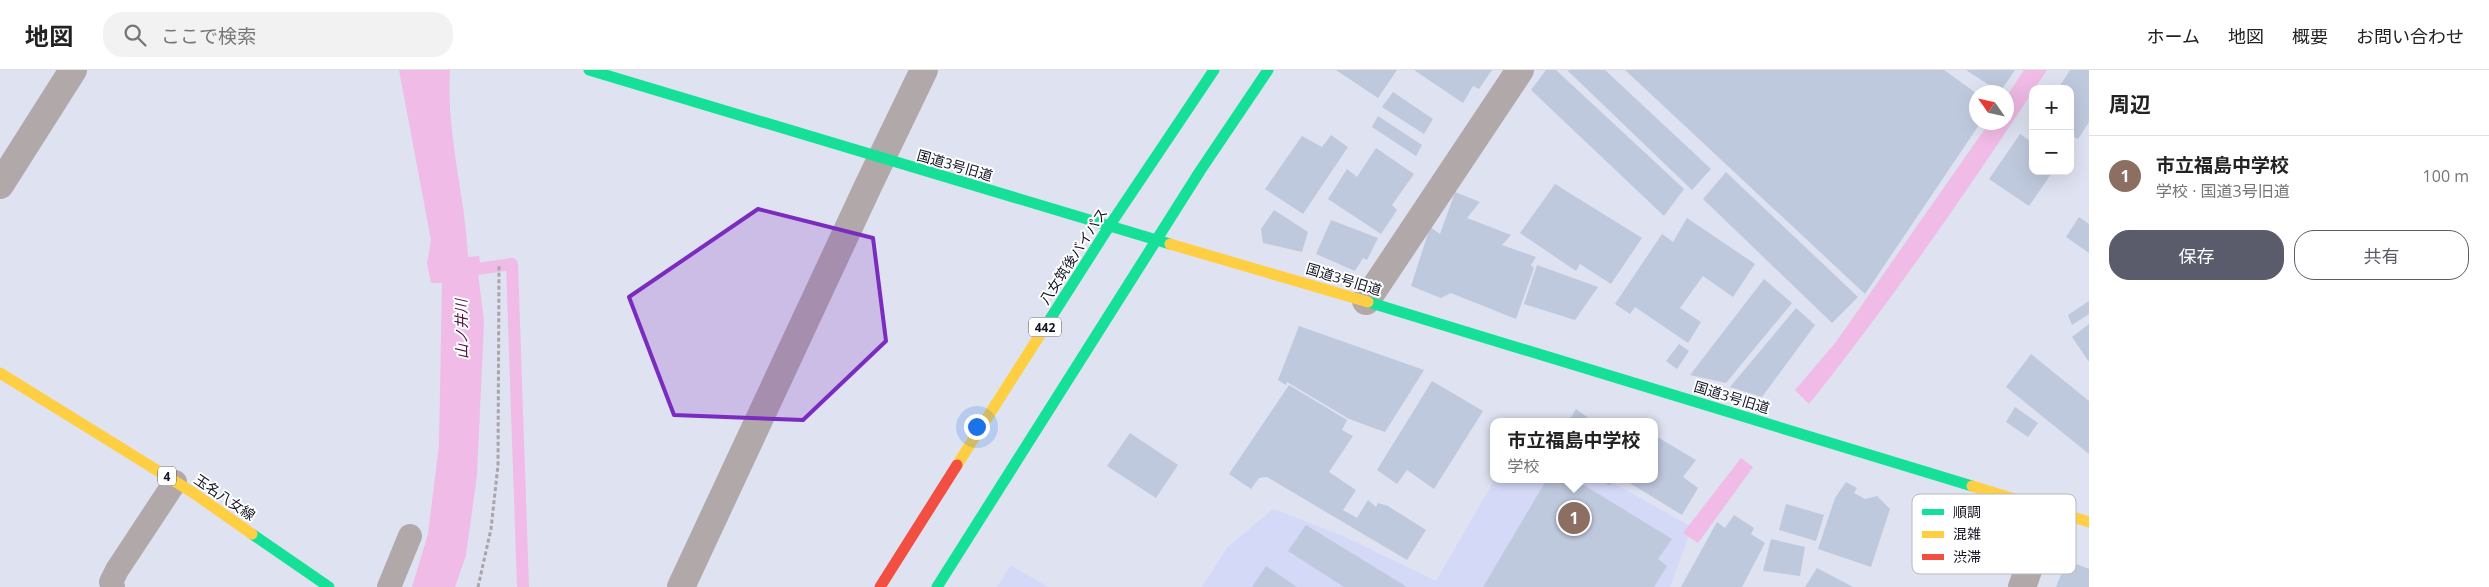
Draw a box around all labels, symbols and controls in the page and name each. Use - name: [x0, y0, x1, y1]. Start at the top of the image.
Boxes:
- search box: [103, 12, 453, 57]
- text: 地図: [25, 19, 73, 52]
- icon: search: [121, 21, 149, 49]
- text: ここで検索: [161, 23, 256, 49]
- text: ホーム: [2147, 24, 2200, 48]
- text: 地図: [2228, 24, 2264, 48]
- text: 概要: [2292, 24, 2328, 48]
- text: お問い合わせ: [2356, 24, 2464, 48]
- north arrow: [1969, 85, 2014, 130]
- map controls: [2029, 85, 2074, 175]
- button: +: [2029, 85, 2074, 130]
- text: 周辺: [2109, 90, 2151, 118]
- button: −: [2029, 130, 2074, 175]
- street label: 国道3号旧道: [915, 145, 995, 185]
- text: 市立福島中学校: [2156, 152, 2289, 178]
- text: 1: [2120, 165, 2130, 187]
- text: 100 m: [2423, 165, 2469, 187]
- text: 学校 · 国道3号旧道: [2156, 180, 2290, 202]
- street label: 八女筑後バイパス: [1035, 204, 1111, 308]
- button: 保存: [2109, 230, 2284, 280]
- button: 共有: [2294, 230, 2469, 280]
- street label: 国道3号旧道: [1304, 259, 1384, 299]
- water label: 山ノ井川: [450, 297, 472, 359]
- road number: 442: [1029, 318, 1061, 336]
- street label: 国道3号旧道: [1692, 377, 1772, 417]
- your location: [964, 414, 990, 440]
- popup: [1490, 418, 1658, 483]
- text: 市立福島中学校: [1507, 427, 1641, 453]
- text: 学校: [1507, 455, 1540, 477]
- road number: 4: [158, 466, 176, 486]
- street label: 玉名八女線: [191, 470, 259, 524]
- legend: [1912, 494, 2076, 574]
- pin: 1: [1558, 499, 1590, 537]
- text: 順調: [1953, 502, 1981, 521]
- text: 混雑: [1953, 524, 1981, 543]
- text: 渋滞: [1953, 547, 1981, 566]

